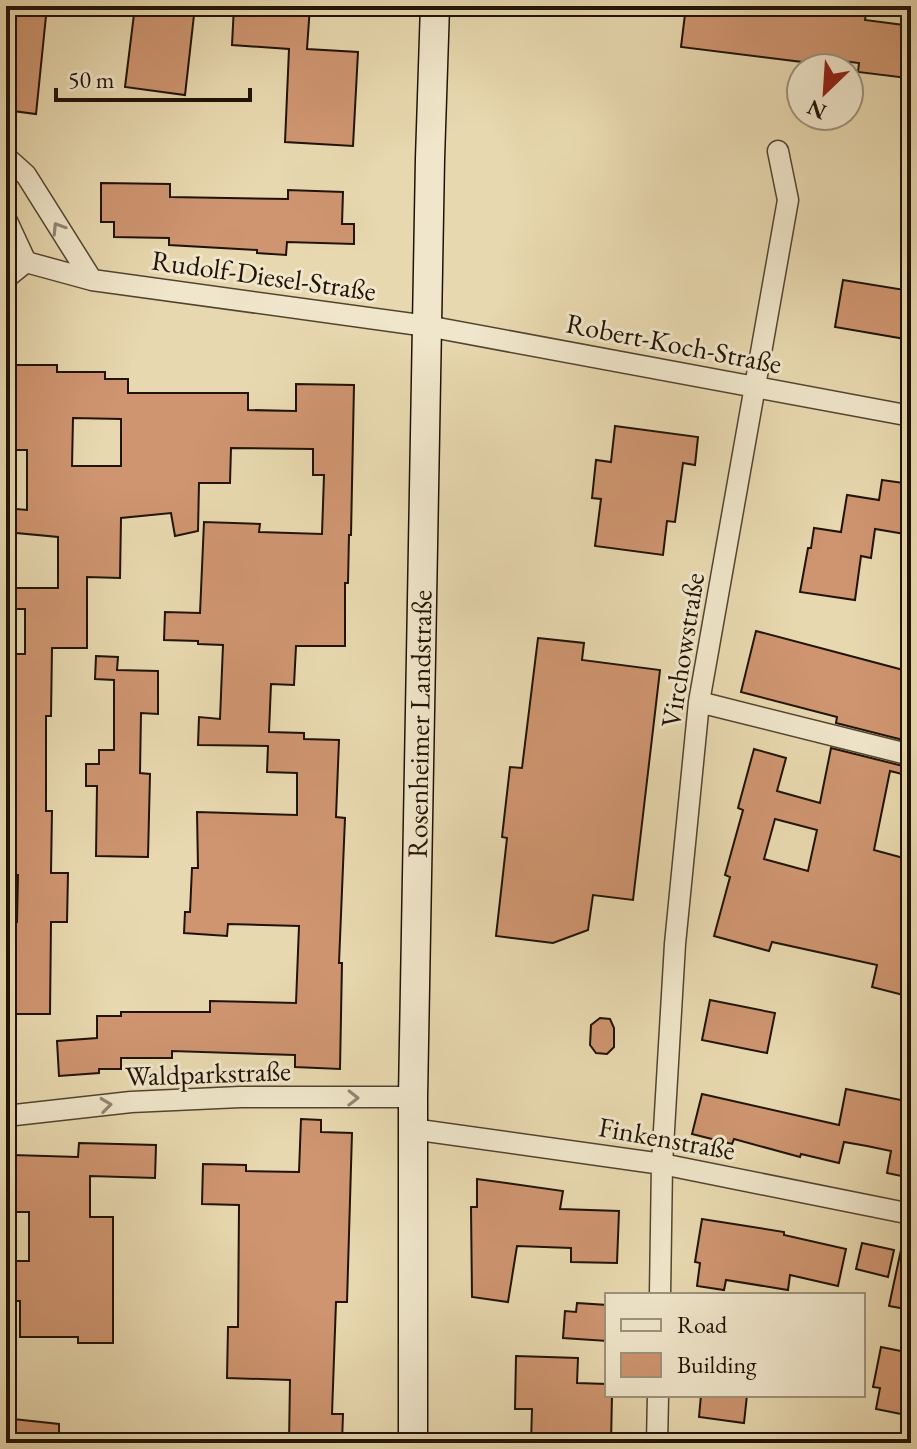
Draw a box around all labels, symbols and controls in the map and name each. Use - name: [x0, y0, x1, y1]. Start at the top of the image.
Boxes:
- scale bar: [56, 52, 250, 102]
- north arrow: [785, 52, 865, 132]
- text: 50 m: [68, 64, 115, 95]
- text: N: [802, 93, 831, 127]
- one-way arrow: [52, 222, 67, 237]
- street label: Rudolf-Diesel-Straße: [149, 241, 379, 309]
- street label: Robert-Koch-Straße: [563, 304, 785, 382]
- street label: Virchowstraße: [652, 570, 712, 730]
- street label: Rosenheimer Landstraße: [399, 589, 439, 858]
- street label: Waldparkstraße: [124, 1052, 292, 1094]
- one-way arrow: [347, 1089, 360, 1107]
- one-way arrow: [99, 1097, 113, 1114]
- street label: Finkenstraße: [596, 1108, 738, 1168]
- legend: [605, 1293, 865, 1397]
- text: Road: [677, 1309, 728, 1340]
- text: Building: [677, 1349, 757, 1380]

